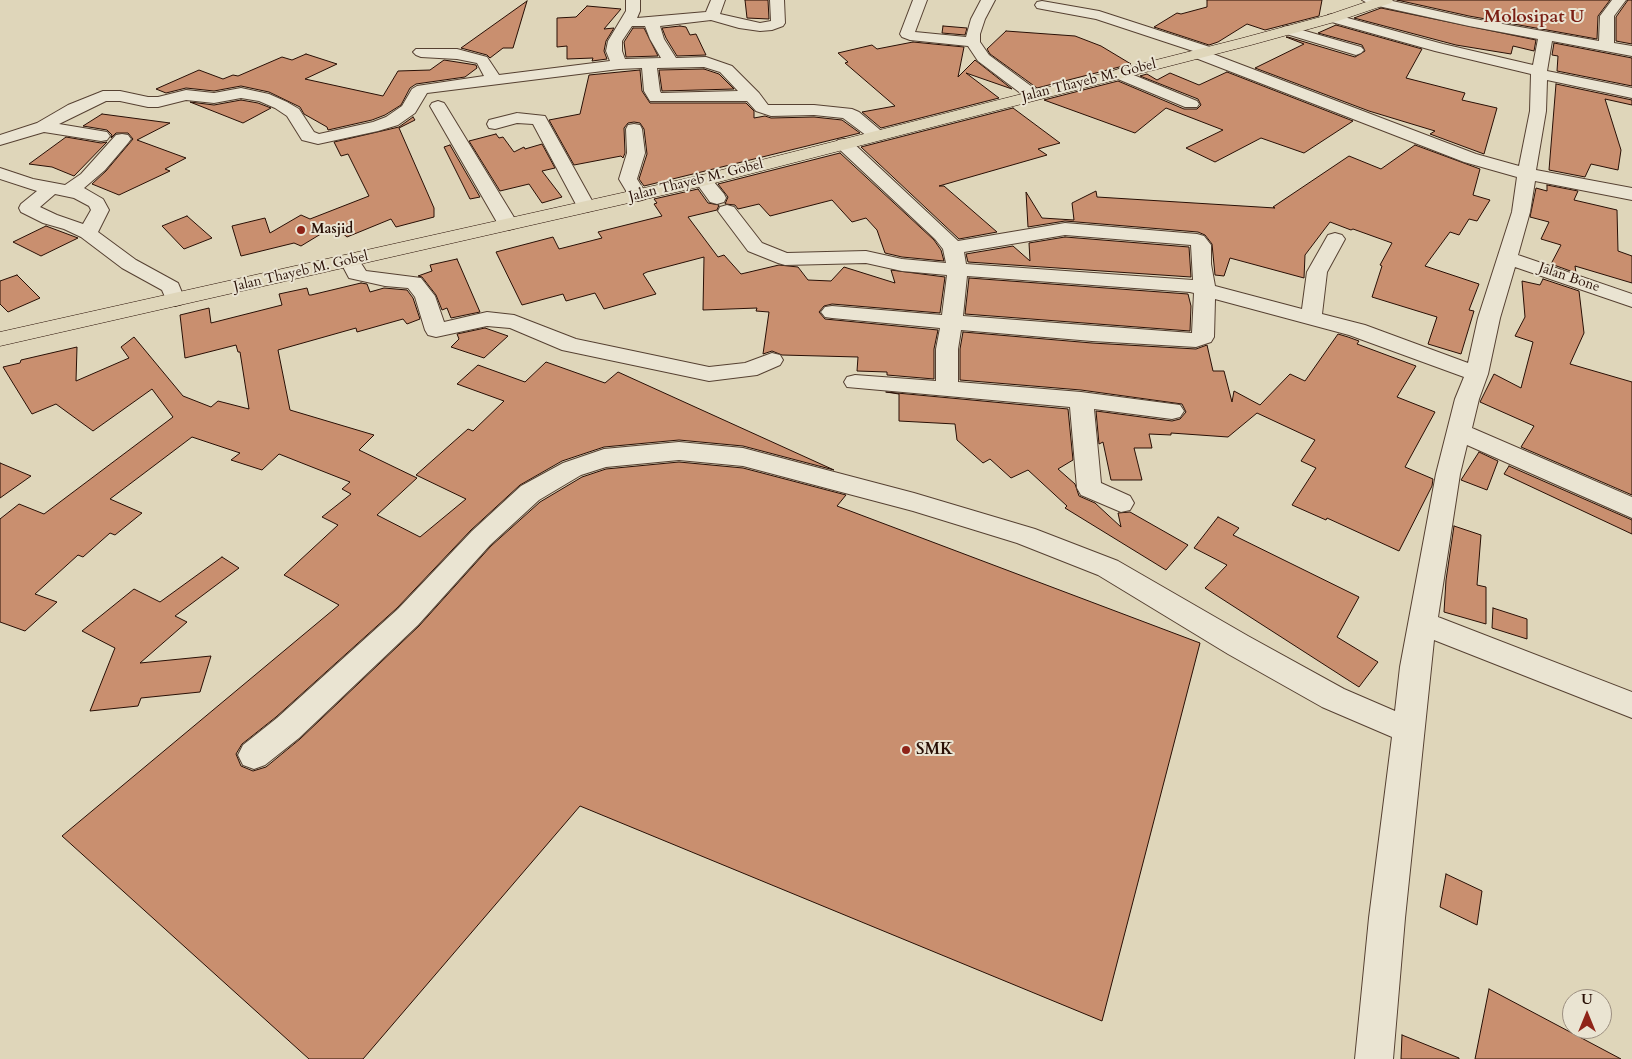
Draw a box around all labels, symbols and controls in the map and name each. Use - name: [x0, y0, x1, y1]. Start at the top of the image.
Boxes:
- district label: Molosipat U: [1484, 7, 1584, 29]
- street label: Jalan Thayeb M. Gobel: [1020, 56, 1158, 106]
- street label: Jalan Thayeb M. Gobel: [627, 156, 765, 206]
- place label: Masjid: [311, 222, 353, 238]
- marker: Masjid: [295, 224, 307, 236]
- street label: Jalan Thayeb M. Gobel: [232, 248, 370, 296]
- street label: Jalan Bone: [1536, 260, 1602, 296]
- place label: SMK: [916, 740, 953, 760]
- marker: SMK: [900, 744, 912, 756]
- north arrow: [1562, 989, 1612, 1039]
- text: U: [1581, 990, 1593, 1009]

